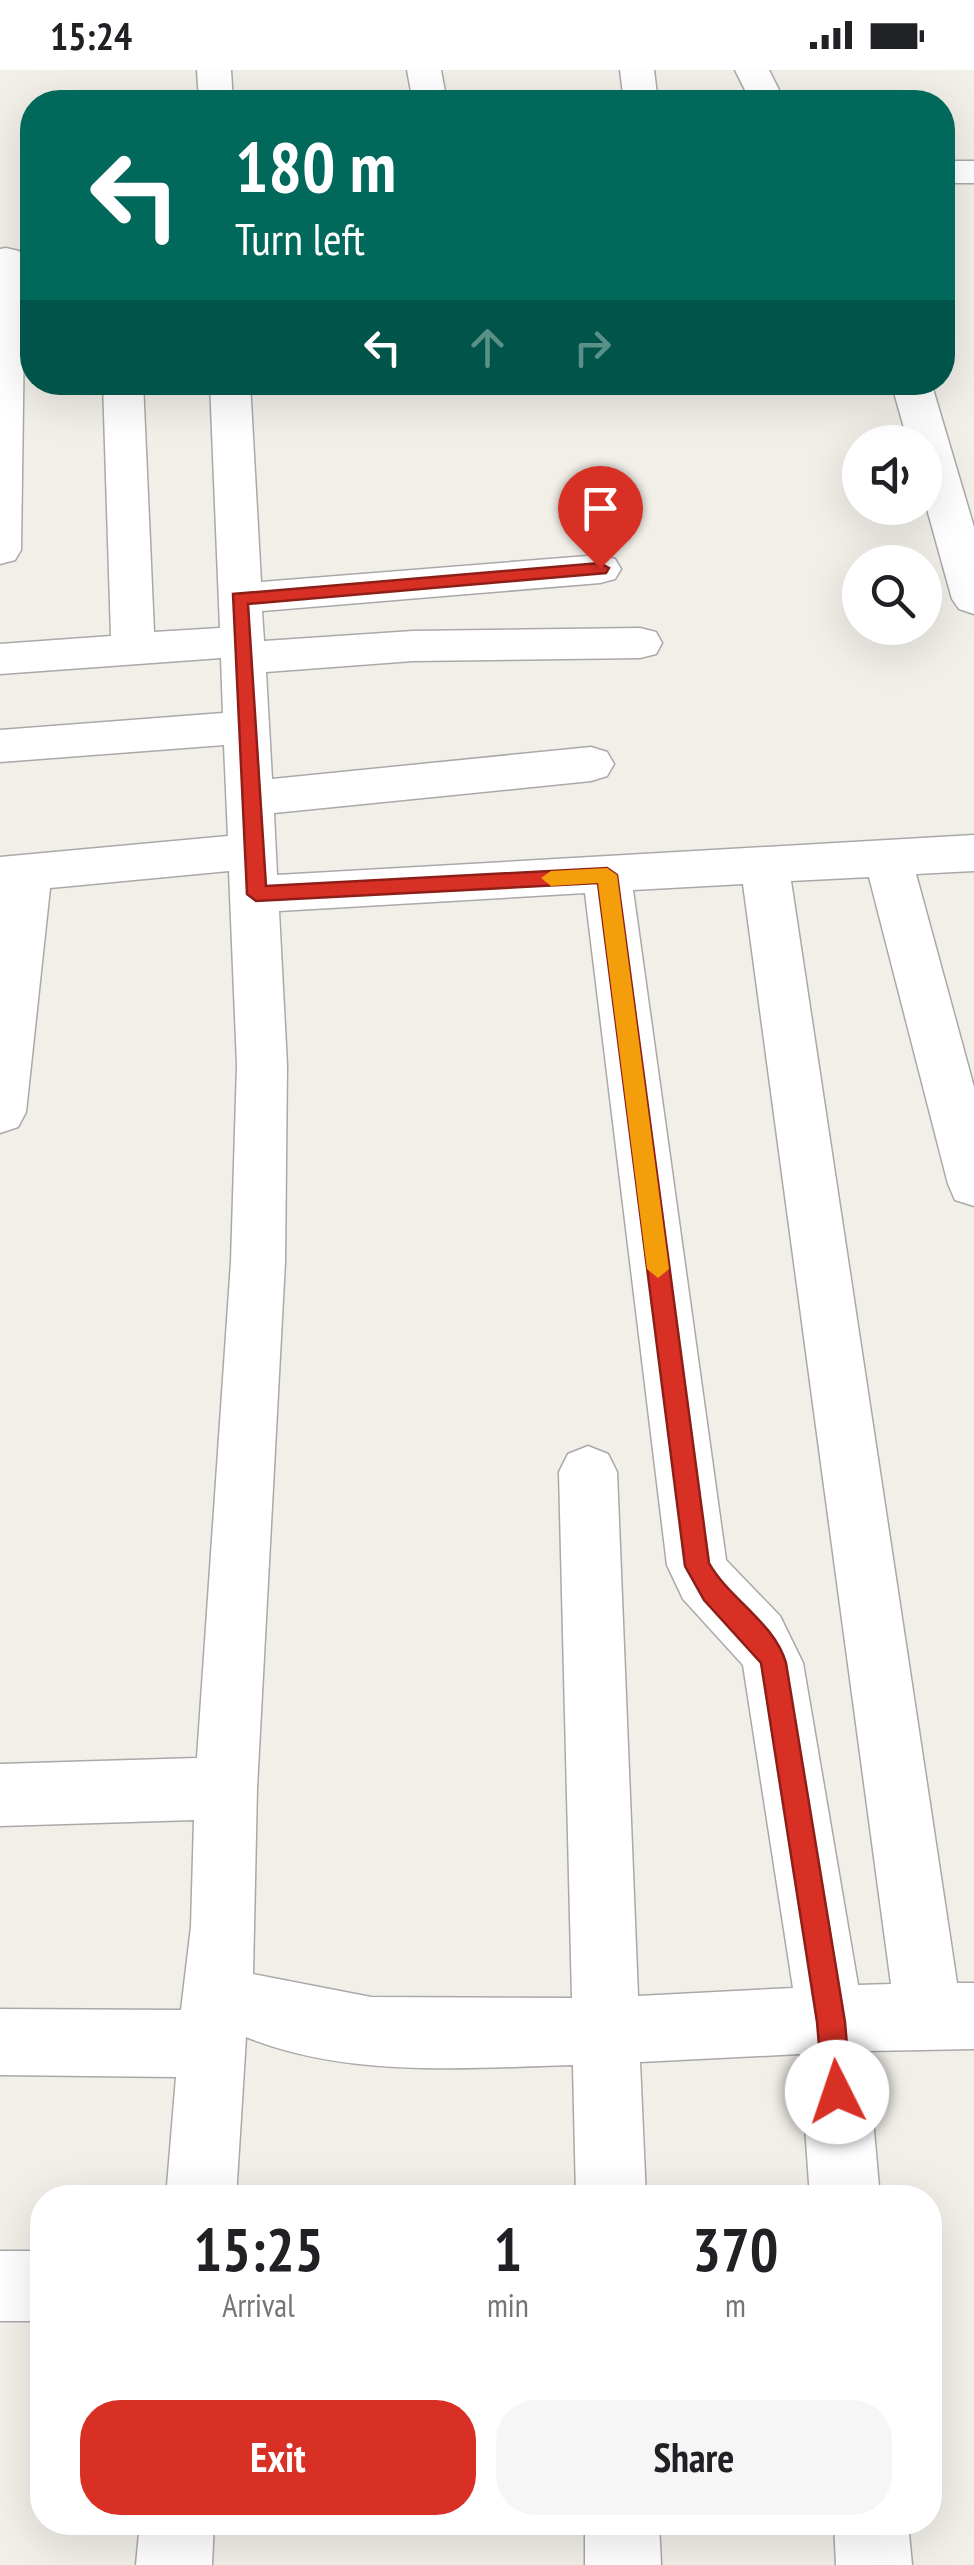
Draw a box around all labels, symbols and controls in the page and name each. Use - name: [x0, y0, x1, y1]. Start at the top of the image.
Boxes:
- text: 15:24: [50, 11, 132, 60]
- text: 180 m: [235, 121, 396, 211]
- icon: left: [70, 130, 200, 260]
- text: Turn left: [235, 209, 365, 267]
- icon: left: [355, 320, 410, 375]
- icon: ahead: [460, 320, 515, 375]
- icon: right: [565, 320, 620, 375]
- map controls: [842, 425, 942, 645]
- button: sound: [842, 425, 942, 525]
- pin: [558, 466, 643, 569]
- icon: arrive: [573, 481, 628, 536]
- button: search: [842, 545, 942, 645]
- position arrow: [785, 2040, 889, 2144]
- text: 15:25: [194, 2210, 323, 2288]
- text: 1: [494, 2210, 522, 2288]
- text: 370: [692, 2210, 778, 2288]
- text: Arrival: [222, 2284, 295, 2326]
- text: min: [487, 2284, 529, 2326]
- text: m: [725, 2284, 746, 2326]
- button: Exit: [80, 2400, 476, 2515]
- button: Share: [496, 2400, 892, 2515]

